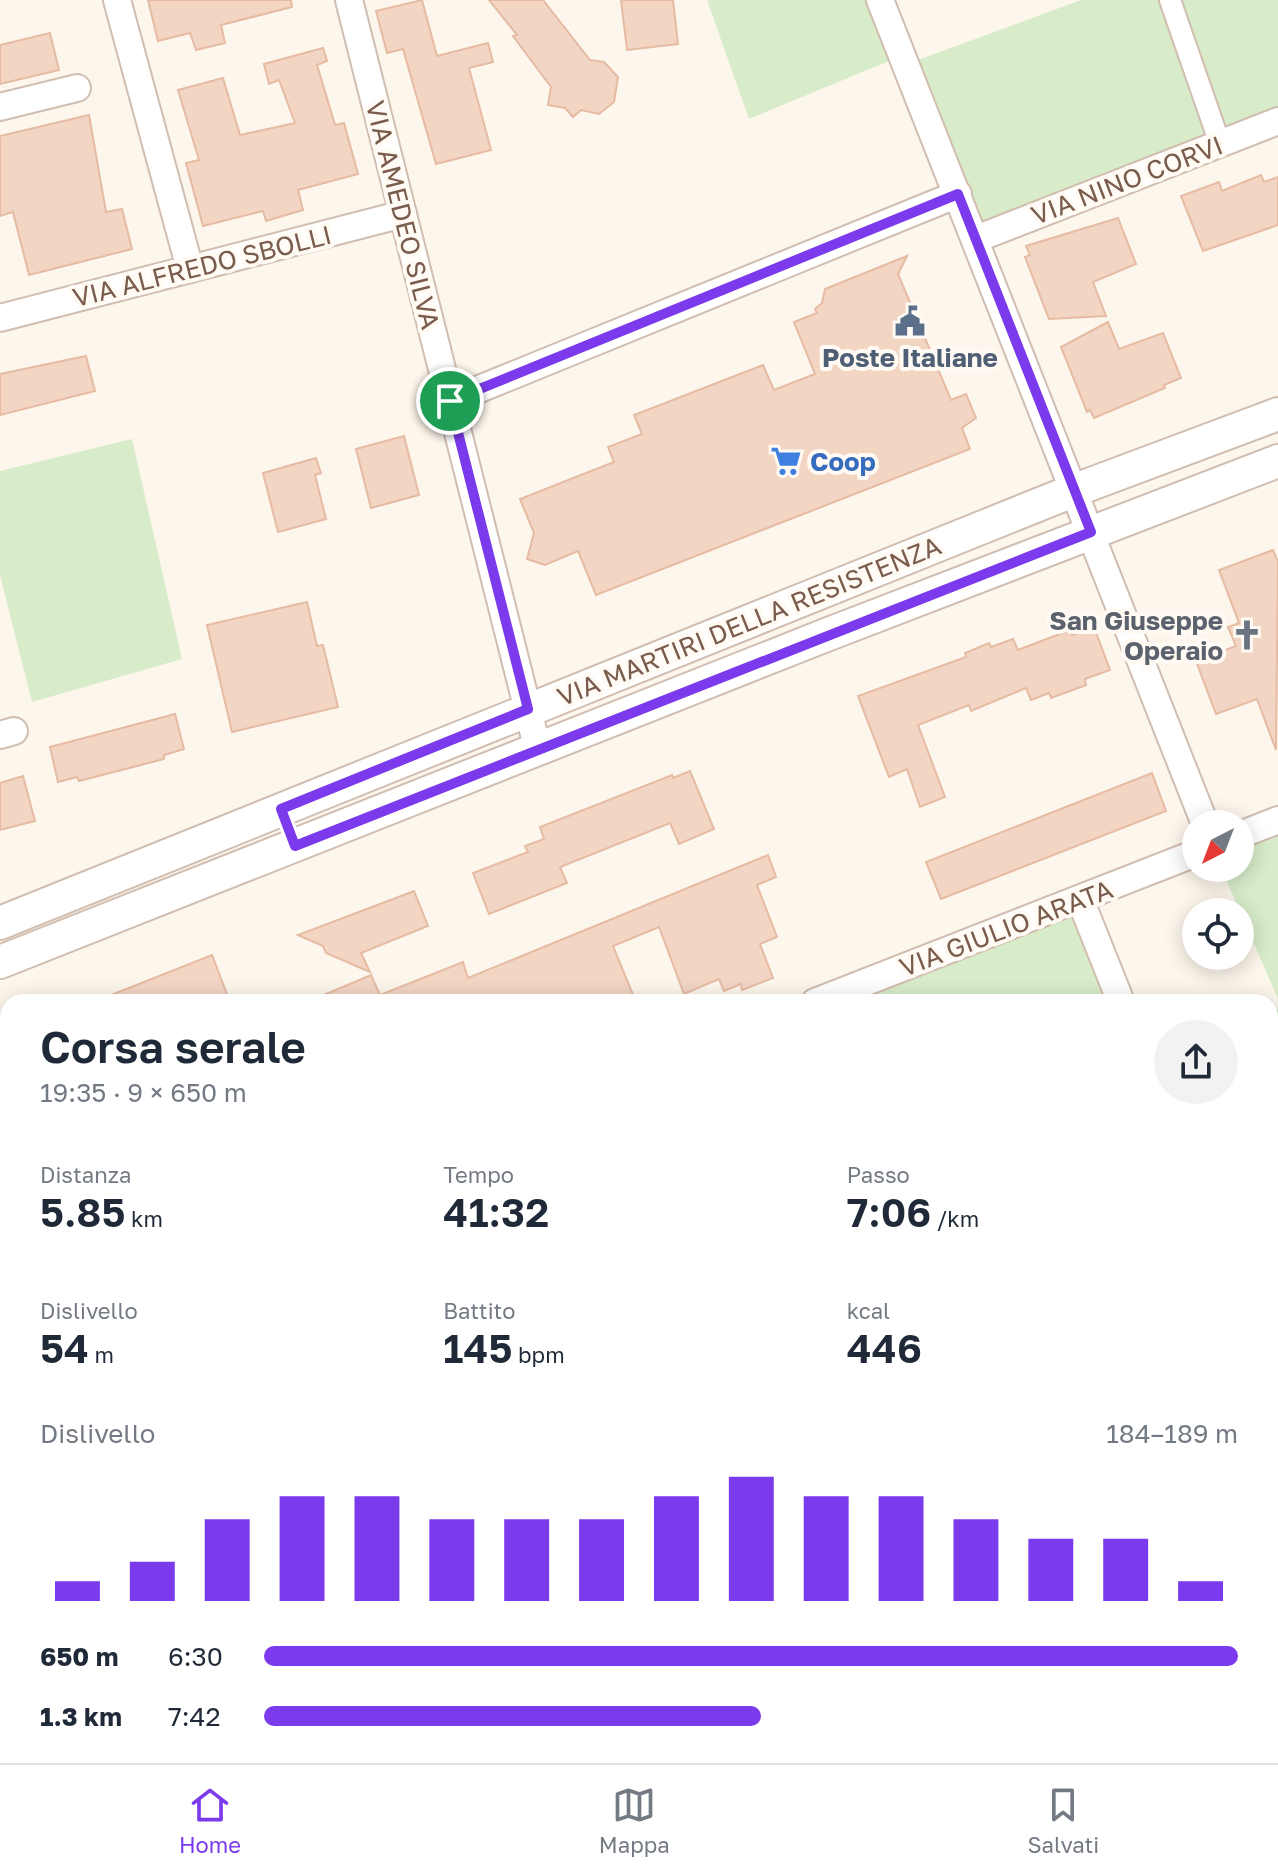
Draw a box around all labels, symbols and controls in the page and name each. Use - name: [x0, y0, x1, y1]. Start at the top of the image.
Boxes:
- street label: VIA AMEDEO SILVA: [360, 98, 446, 332]
- street label: VIA NINO CORVI: [1027, 129, 1227, 231]
- street label: VIA ALFREDO SBOLLI: [69, 219, 335, 313]
- public building icon: Poste Italiane: [893, 304, 927, 338]
- place label: Poste Italiane: [822, 342, 998, 373]
- pin: [416, 367, 484, 435]
- icon: arrive: [428, 379, 472, 423]
- supermarket icon: Coop: [769, 444, 803, 478]
- place label: Coop: [810, 446, 876, 477]
- street label: VIA MARTIRI DELLA RESISTENZA: [553, 530, 945, 712]
- place label: San Giuseppe Operaio: [1049, 605, 1223, 666]
- church icon: San Giuseppe Operaio: [1230, 618, 1264, 652]
- north arrow: [1182, 810, 1254, 882]
- map controls: [1182, 810, 1254, 970]
- street label: VIA GIULIO ARATA: [895, 873, 1117, 983]
- button: locate: [1182, 898, 1254, 970]
- text: Corsa serale: [40, 1020, 306, 1073]
- button: share: [1154, 1020, 1238, 1104]
- text: 19:35 · 9 × 650 m: [40, 1077, 247, 1108]
- text: Distanza: [40, 1161, 131, 1188]
- text: Tempo: [443, 1161, 514, 1188]
- text: Passo: [847, 1161, 910, 1188]
- text: 5.85: [40, 1188, 125, 1236]
- text: 41:32: [443, 1188, 549, 1236]
- text: 7:06: [847, 1188, 931, 1236]
- text: km: [125, 1205, 163, 1232]
- text: /km: [931, 1205, 979, 1232]
- text: Dislivello: [40, 1297, 138, 1324]
- text: Battito: [443, 1297, 516, 1324]
- text: kcal: [847, 1297, 890, 1324]
- text: 54: [40, 1324, 89, 1372]
- text: 145: [443, 1324, 513, 1372]
- text: 446: [847, 1324, 922, 1372]
- text: m: [89, 1341, 114, 1368]
- text: bpm: [513, 1341, 565, 1368]
- text: Dislivello: [40, 1418, 155, 1449]
- text: 184–189 m: [1106, 1418, 1238, 1449]
- text: 650 m: [40, 1641, 119, 1672]
- text: 6:30: [168, 1641, 223, 1672]
- text: 1.3 km: [40, 1701, 122, 1732]
- text: 7:42: [168, 1701, 221, 1732]
- tab: Home: [179, 1783, 241, 1858]
- tab: Mappa: [599, 1783, 670, 1858]
- tab: Salvati: [1027, 1783, 1099, 1858]

